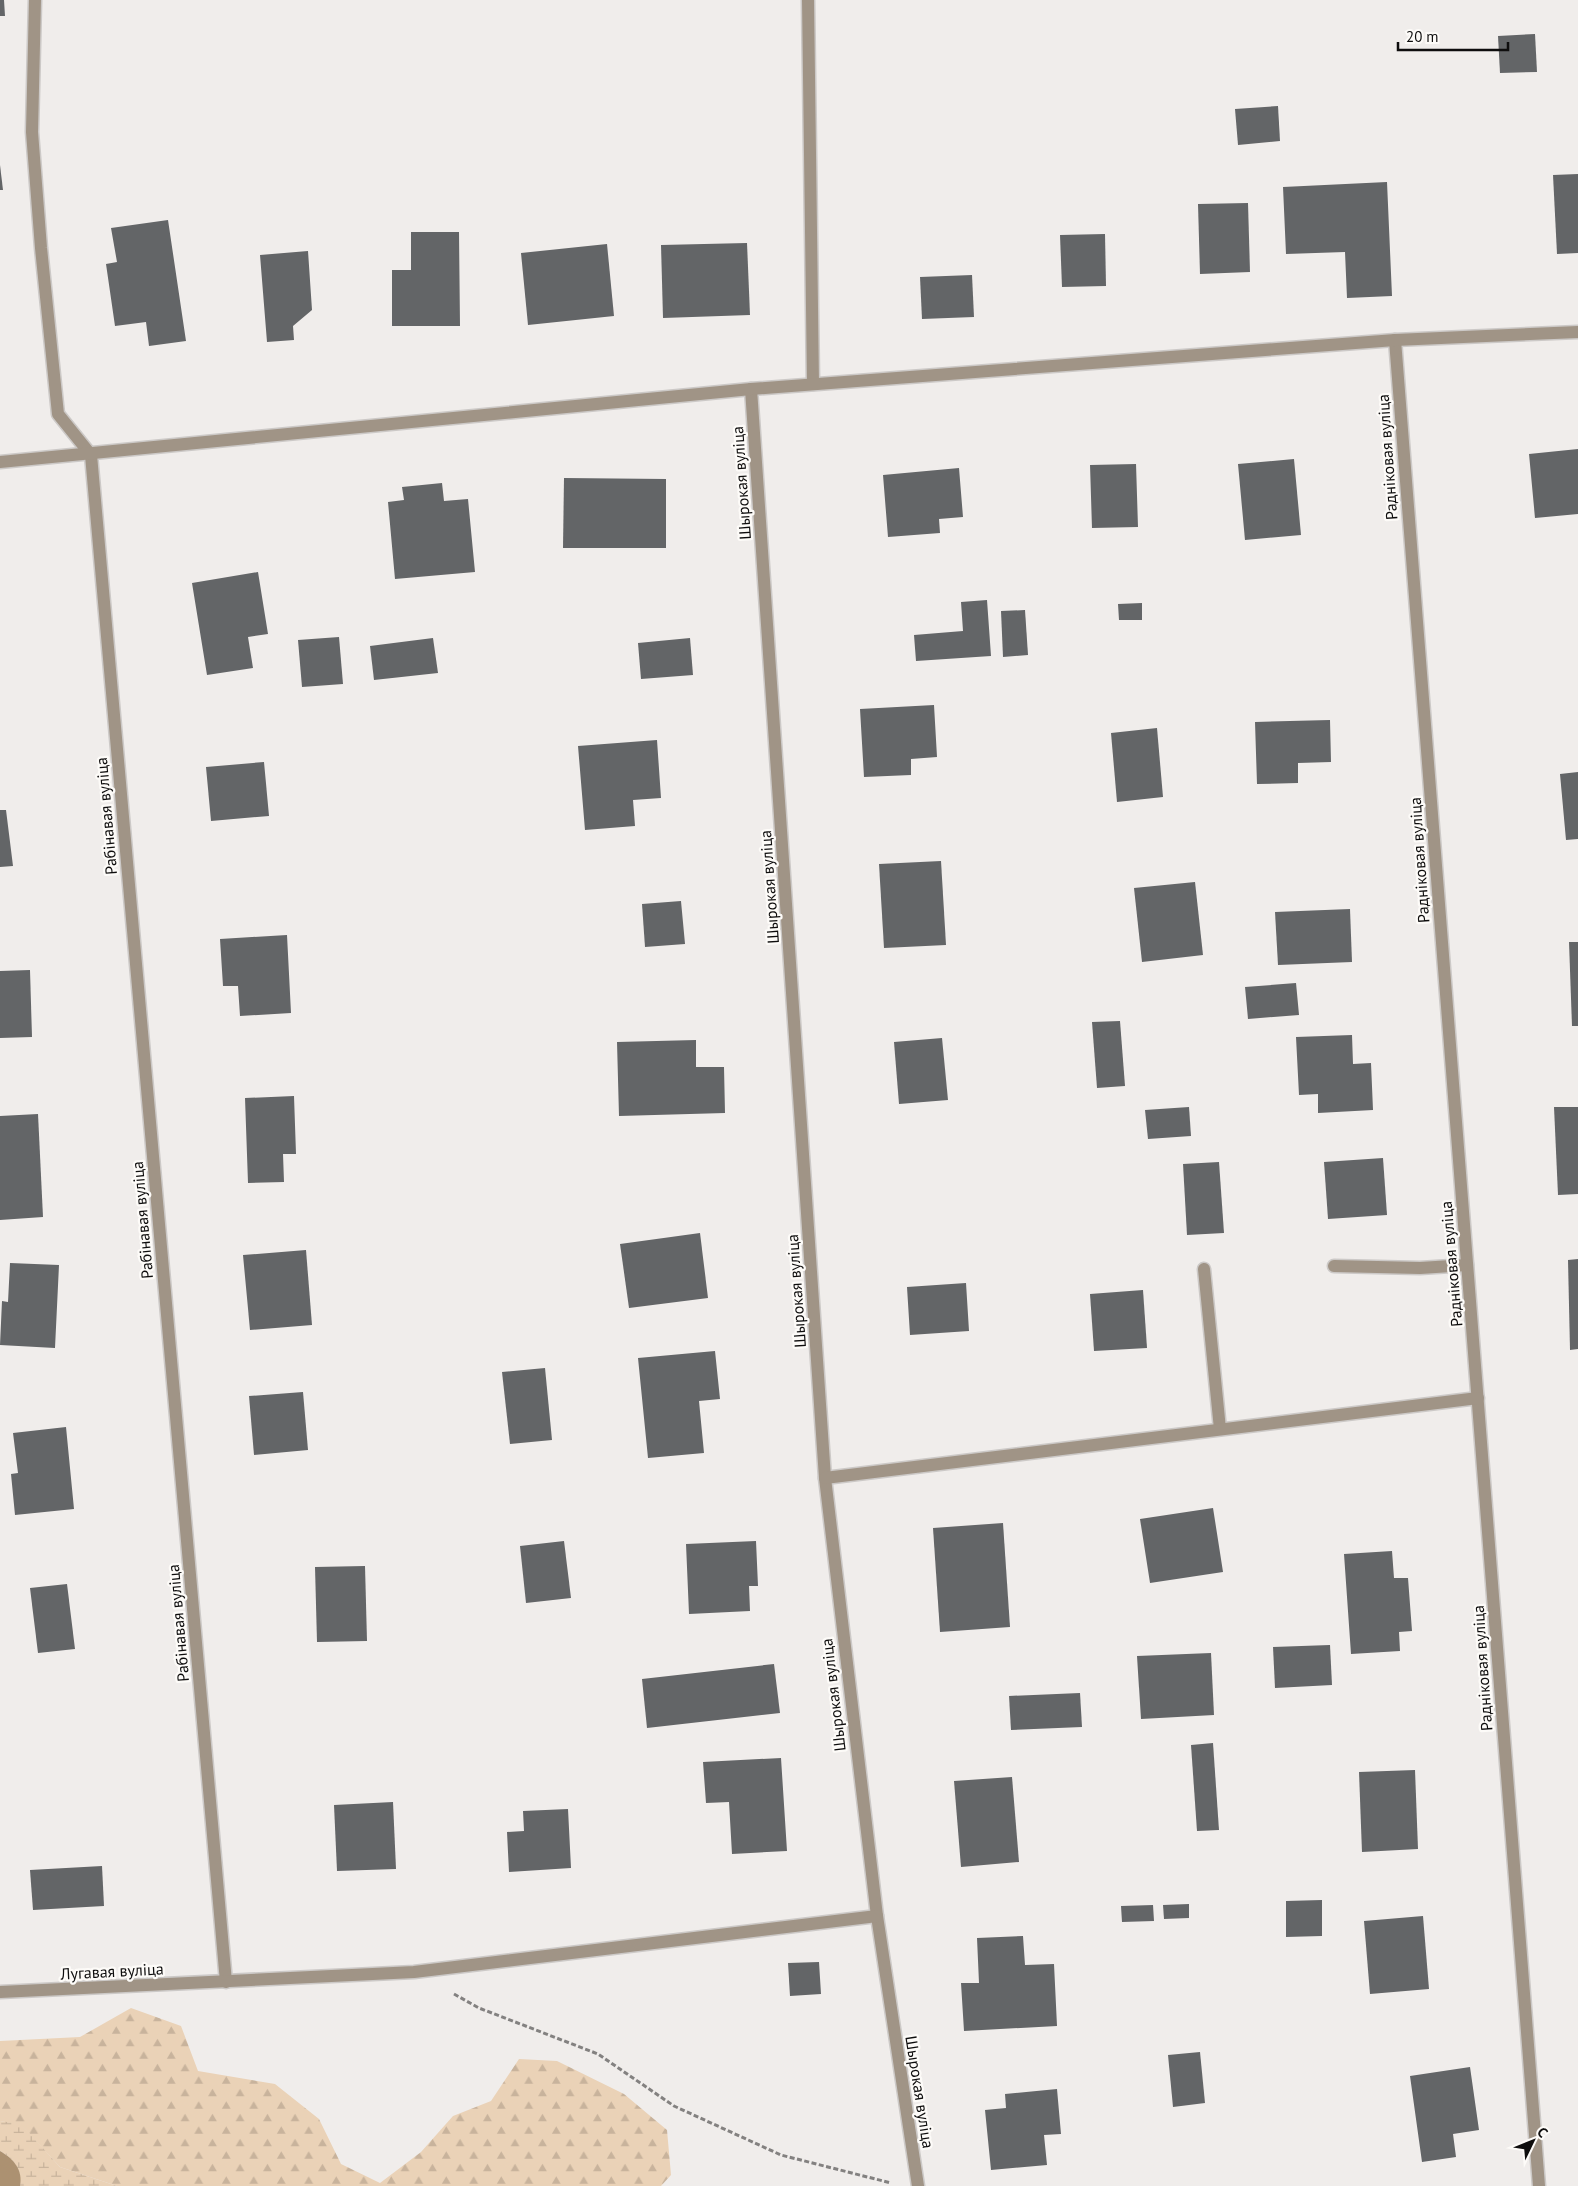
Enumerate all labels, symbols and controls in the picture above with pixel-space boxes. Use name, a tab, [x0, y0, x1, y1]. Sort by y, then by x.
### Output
scale bar	[1398, 20, 1508, 52]
text: 20 m	[1406, 27, 1439, 46]
street label: Радніковая вуліца	[1373, 393, 1401, 521]
street label: Шырокая вуліца	[727, 426, 755, 540]
street label: Рабінавая вуліца	[91, 756, 121, 876]
street label: Радніковая вуліца	[1405, 796, 1433, 924]
street label: Шырокая вуліца	[755, 830, 783, 944]
street label: Рабінавая вуліца	[127, 1160, 157, 1280]
street label: Радніковая вуліца	[1436, 1200, 1466, 1328]
street label: Шырокая вуліца	[782, 1234, 810, 1348]
street label: Рабінавая вуліца	[163, 1563, 193, 1683]
street label: Радніковая вуліца	[1468, 1604, 1496, 1732]
street label: Шырокая вуліца	[816, 1637, 850, 1753]
street label: Лугавая вуліца	[59, 1958, 164, 1984]
street label: Шырокая вуліца	[901, 2034, 939, 2150]
north arrow	[1508, 2116, 1558, 2166]
text: С	[1533, 2123, 1552, 2141]

